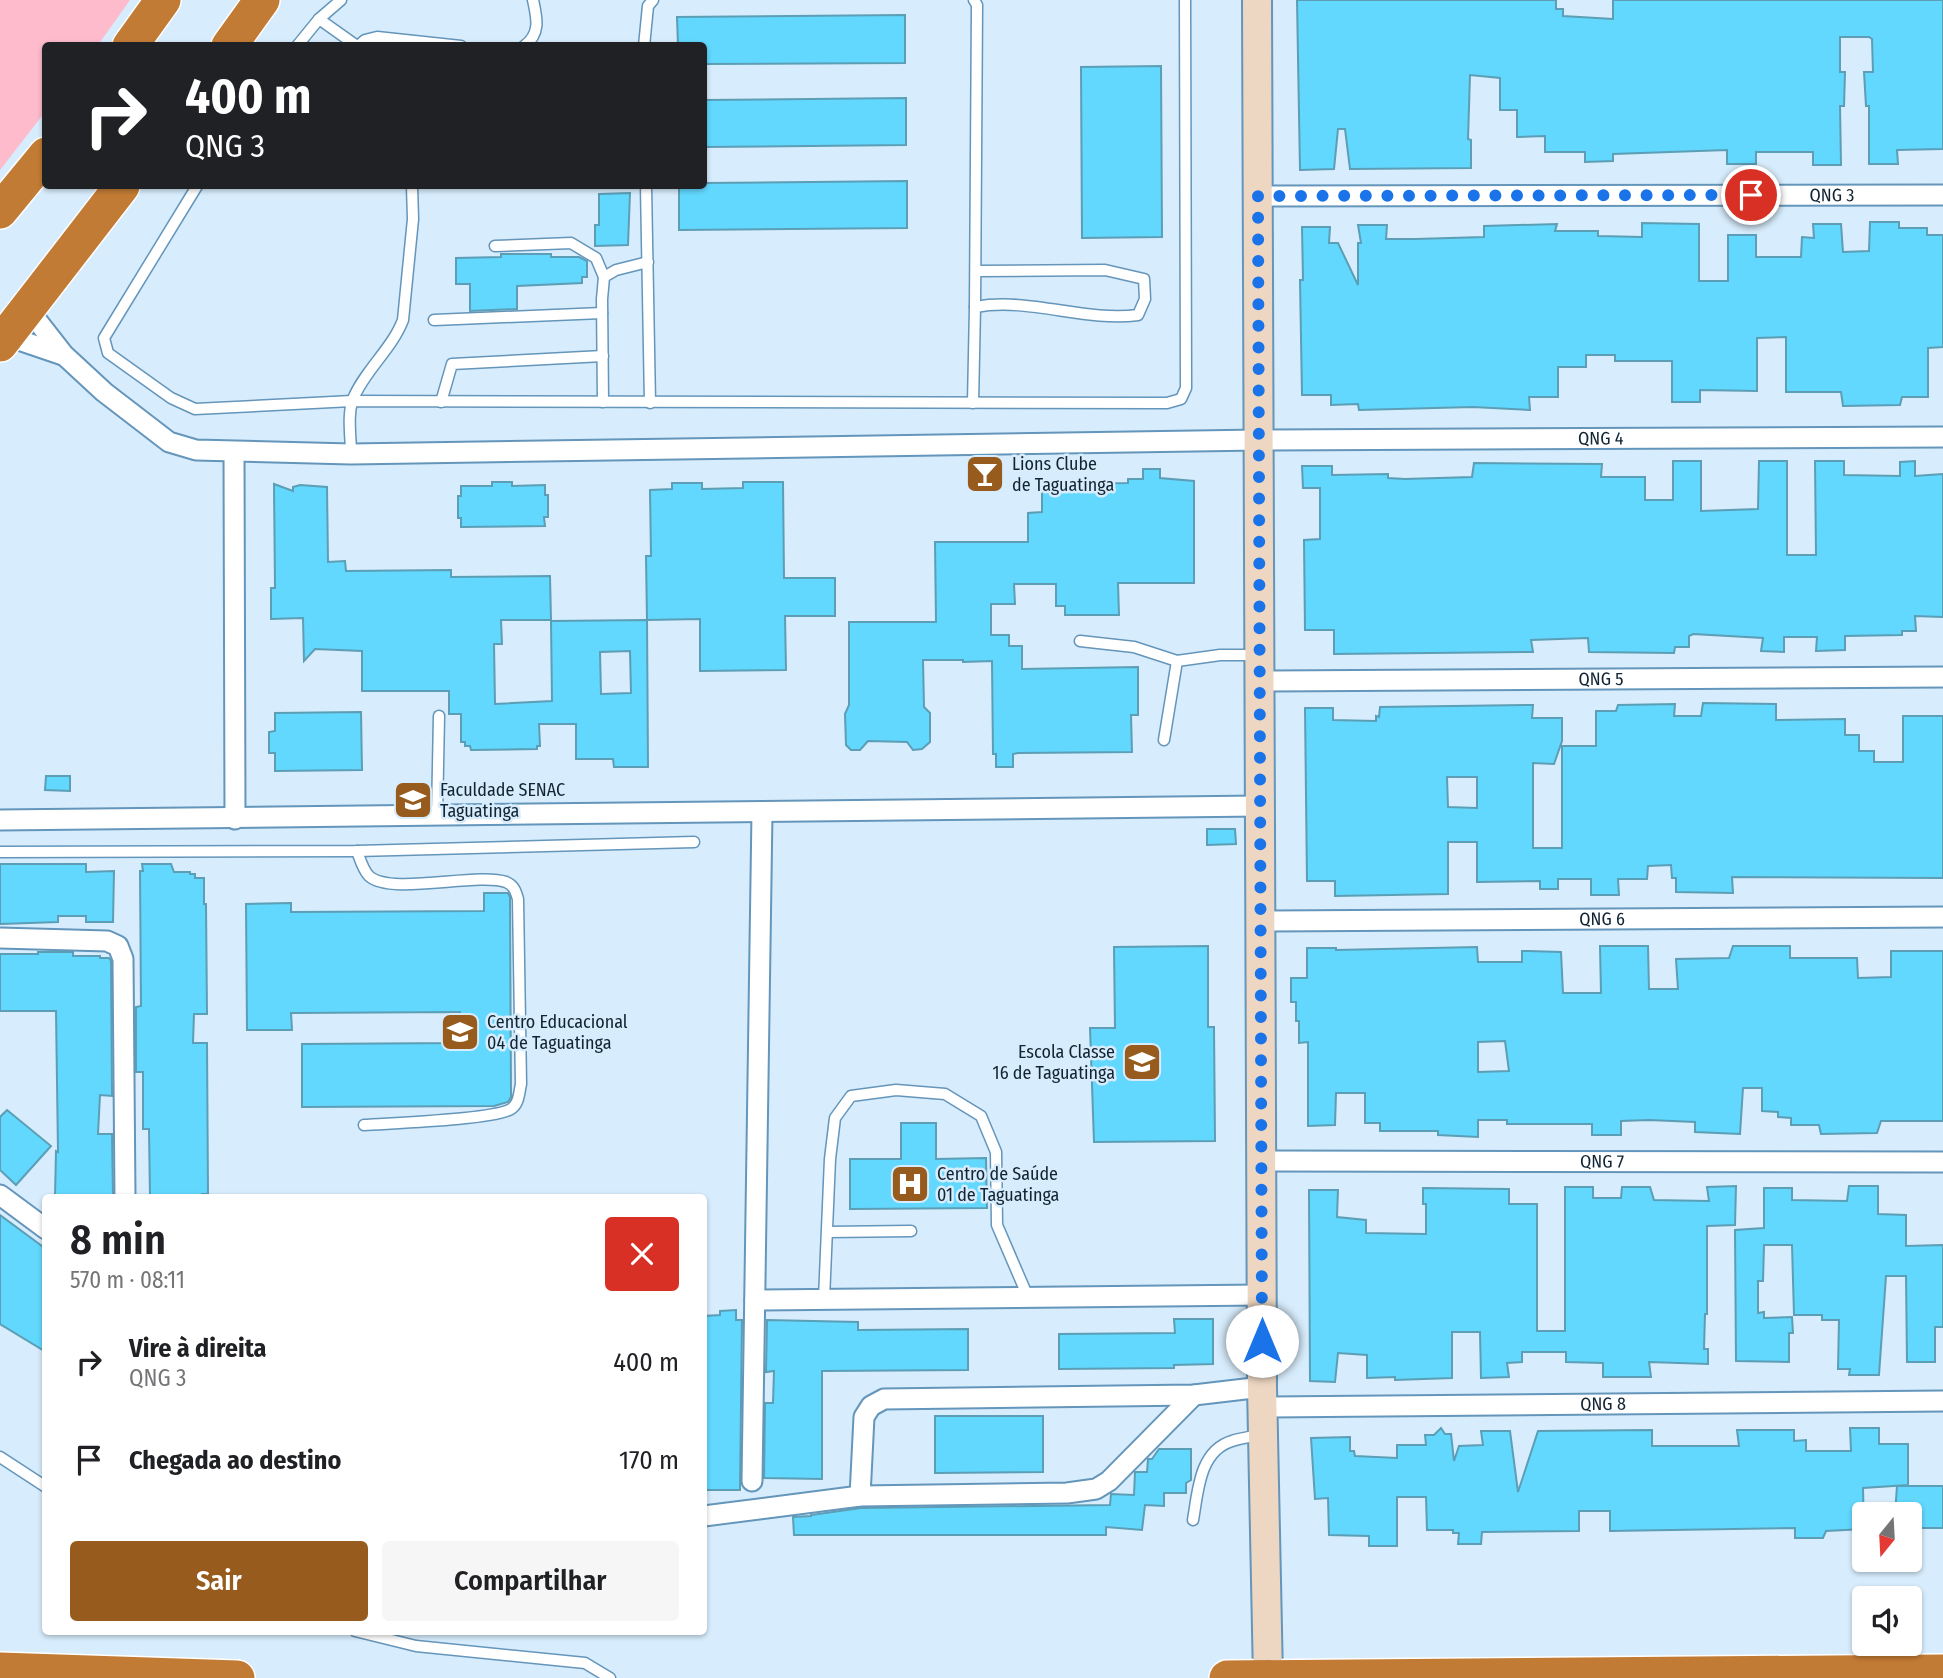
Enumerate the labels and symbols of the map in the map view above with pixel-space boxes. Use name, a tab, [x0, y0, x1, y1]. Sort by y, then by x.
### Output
pin	[1721, 165, 1781, 225]
street label: QNG 3	[1810, 184, 1854, 206]
street label: QNG 4	[1578, 427, 1624, 450]
bar icon: Lions Clube de Taguatinga	[964, 453, 1006, 495]
place label: Lions Clube de Taguatinga	[1012, 453, 1114, 496]
street label: QNG 5	[1578, 668, 1624, 690]
school or university icon: Faculdade SENAC Taguatinga	[392, 779, 434, 821]
place label: Faculdade SENAC Taguatinga	[440, 779, 565, 822]
street label: QNG 6	[1579, 908, 1625, 930]
school or university icon: Centro Educacional 04 de Taguatinga	[439, 1011, 481, 1053]
place label: Centro Educacional 04 de Taguatinga	[487, 1011, 628, 1054]
place label: Escola Classe 16 de Taguatinga	[993, 1041, 1115, 1084]
school or university icon: Escola Classe 16 de Taguatinga	[1121, 1041, 1163, 1083]
street label: QNG 7	[1580, 1150, 1624, 1173]
hospital icon: Centro de Saúde 01 de Taguatinga	[889, 1163, 931, 1205]
place label: Centro de Saúde 01 de Taguatinga	[937, 1163, 1060, 1206]
position arrow	[1225, 1304, 1299, 1378]
street label: QNG 8	[1580, 1393, 1626, 1415]
north arrow	[1852, 1502, 1922, 1572]

